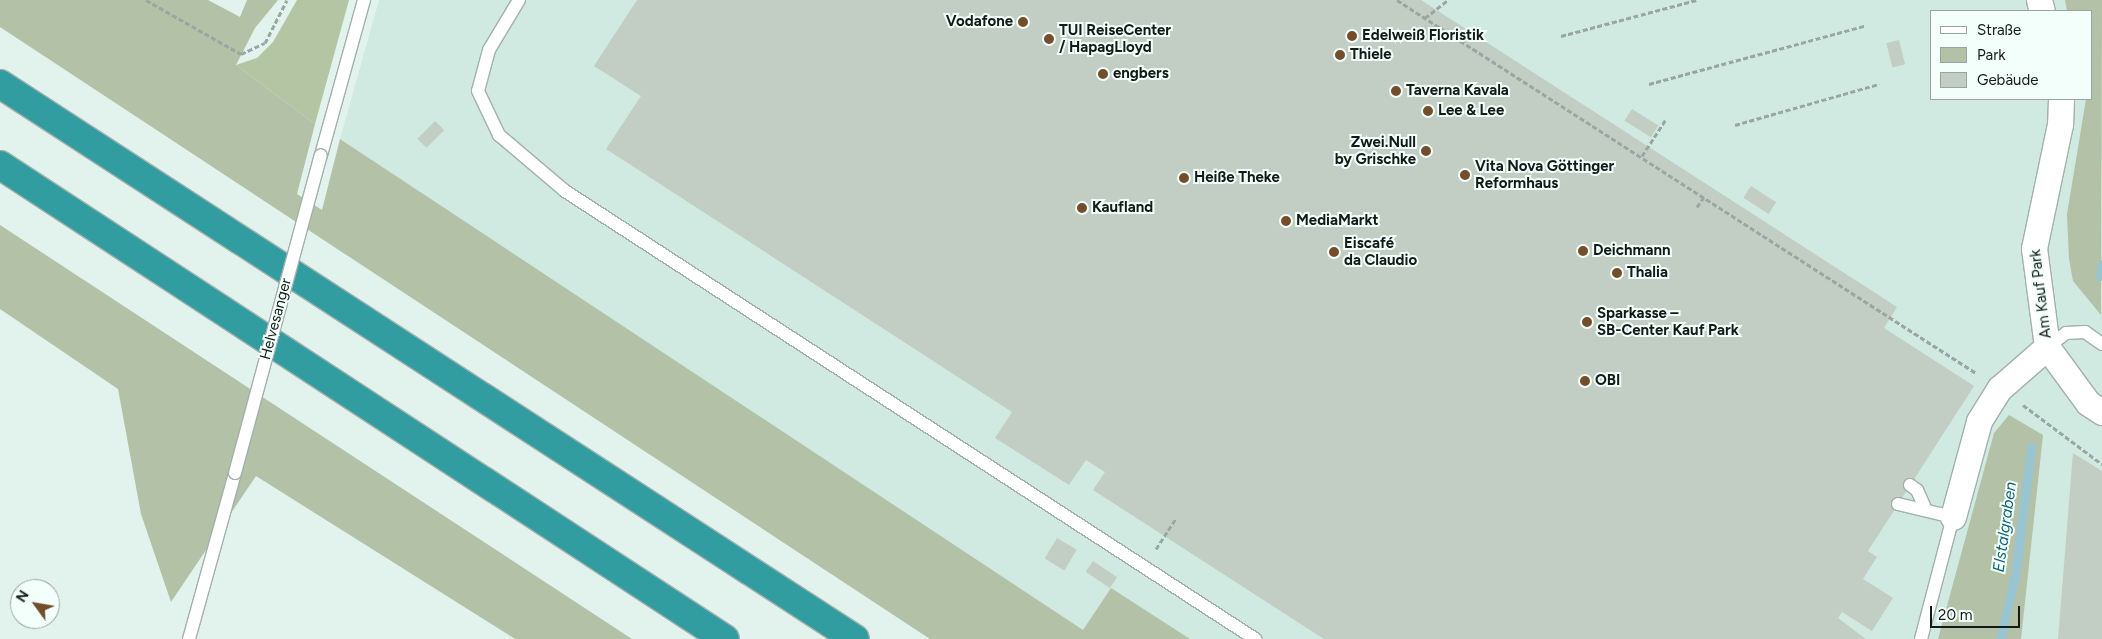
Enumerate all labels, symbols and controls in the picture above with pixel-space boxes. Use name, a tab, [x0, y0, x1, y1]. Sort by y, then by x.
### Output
legend	[1930, 10, 2092, 100]
place label: Vodafone	[946, 13, 1013, 31]
marker: Vodafone	[1017, 16, 1029, 28]
place label: TUI ReiseCenter / HapagLloyd	[1059, 21, 1171, 56]
text: Straße	[1977, 21, 2021, 39]
place label: Edelweiß Floristik	[1362, 27, 1484, 45]
marker: Edelweiß Floristik	[1346, 30, 1358, 42]
marker: TUI ReiseCenter / HapagLloyd	[1043, 33, 1055, 45]
place label: Thiele	[1350, 46, 1392, 64]
text: Park	[1977, 46, 2006, 64]
marker: Thiele	[1334, 49, 1346, 61]
place label: engbers	[1113, 65, 1169, 83]
marker: engbers	[1097, 68, 1109, 80]
text: Gebäude	[1977, 71, 2038, 89]
place label: Taverna Kavala	[1406, 82, 1509, 100]
marker: Taverna Kavala	[1390, 85, 1402, 97]
place label: Lee & Lee	[1438, 102, 1504, 120]
marker: Lee & Lee	[1422, 105, 1434, 117]
place label: Zwei.Null by Grischke	[1335, 133, 1416, 168]
marker: Zwei.Null by Grischke	[1420, 145, 1432, 157]
place label: Vita Nova Göttinger Reformhaus	[1475, 157, 1614, 192]
place label: Heiße Theke	[1194, 169, 1280, 187]
marker: Vita Nova Göttinger Reformhaus	[1459, 169, 1471, 181]
marker: Heiße Theke	[1178, 172, 1190, 184]
place label: Kaufland	[1092, 199, 1153, 217]
marker: Kaufland	[1076, 202, 1088, 214]
place label: MediaMarkt	[1296, 212, 1379, 230]
marker: MediaMarkt	[1280, 215, 1292, 227]
place label: Eiscafé da Claudio	[1344, 234, 1417, 269]
place label: Deichmann	[1593, 242, 1671, 260]
marker: Deichmann	[1577, 245, 1589, 257]
marker: Eiscafé da Claudio	[1328, 246, 1340, 258]
street label: Am Kauf Park	[2027, 249, 2055, 339]
place label: Thalia	[1627, 264, 1668, 282]
marker: Thalia	[1611, 267, 1623, 279]
street label: Helvesanger	[256, 276, 296, 362]
place label: Sparkasse – SB-Center Kauf Park	[1597, 304, 1739, 339]
marker: Sparkasse – SB-Center Kauf Park	[1581, 316, 1593, 328]
place label: OBI	[1595, 372, 1620, 390]
marker: OBI	[1579, 375, 1591, 387]
water label: Elstalgraben	[1989, 481, 2021, 573]
north arrow	[10, 579, 60, 629]
text: N	[13, 587, 33, 605]
scale bar	[1932, 596, 2022, 628]
text: 20 m	[1938, 606, 1972, 624]

